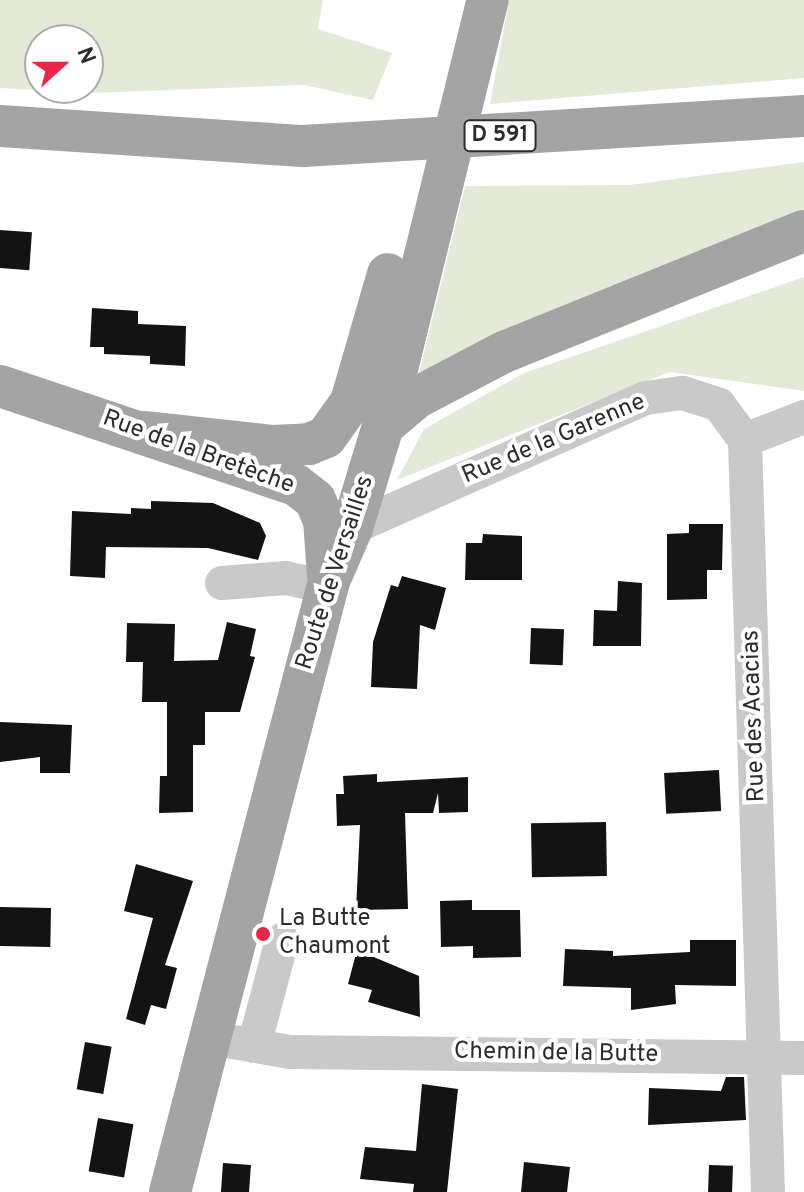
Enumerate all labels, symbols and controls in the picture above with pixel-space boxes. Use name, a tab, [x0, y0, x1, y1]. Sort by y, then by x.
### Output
north arrow	[24, 24, 104, 104]
text: N	[70, 44, 100, 68]
road number: D 591	[462, 118, 538, 154]
street label: Rue de la Garenne	[458, 388, 650, 492]
street label: Rue de la Bretèche	[98, 405, 298, 501]
street label: Route de Versailles	[291, 472, 381, 674]
street label: Rue des Acacias	[738, 629, 772, 803]
place label: La Butte Chaumont	[279, 906, 391, 962]
marker: La Butte Chaumont	[254, 925, 272, 943]
street label: Chemin de la Butte	[454, 1038, 658, 1070]

